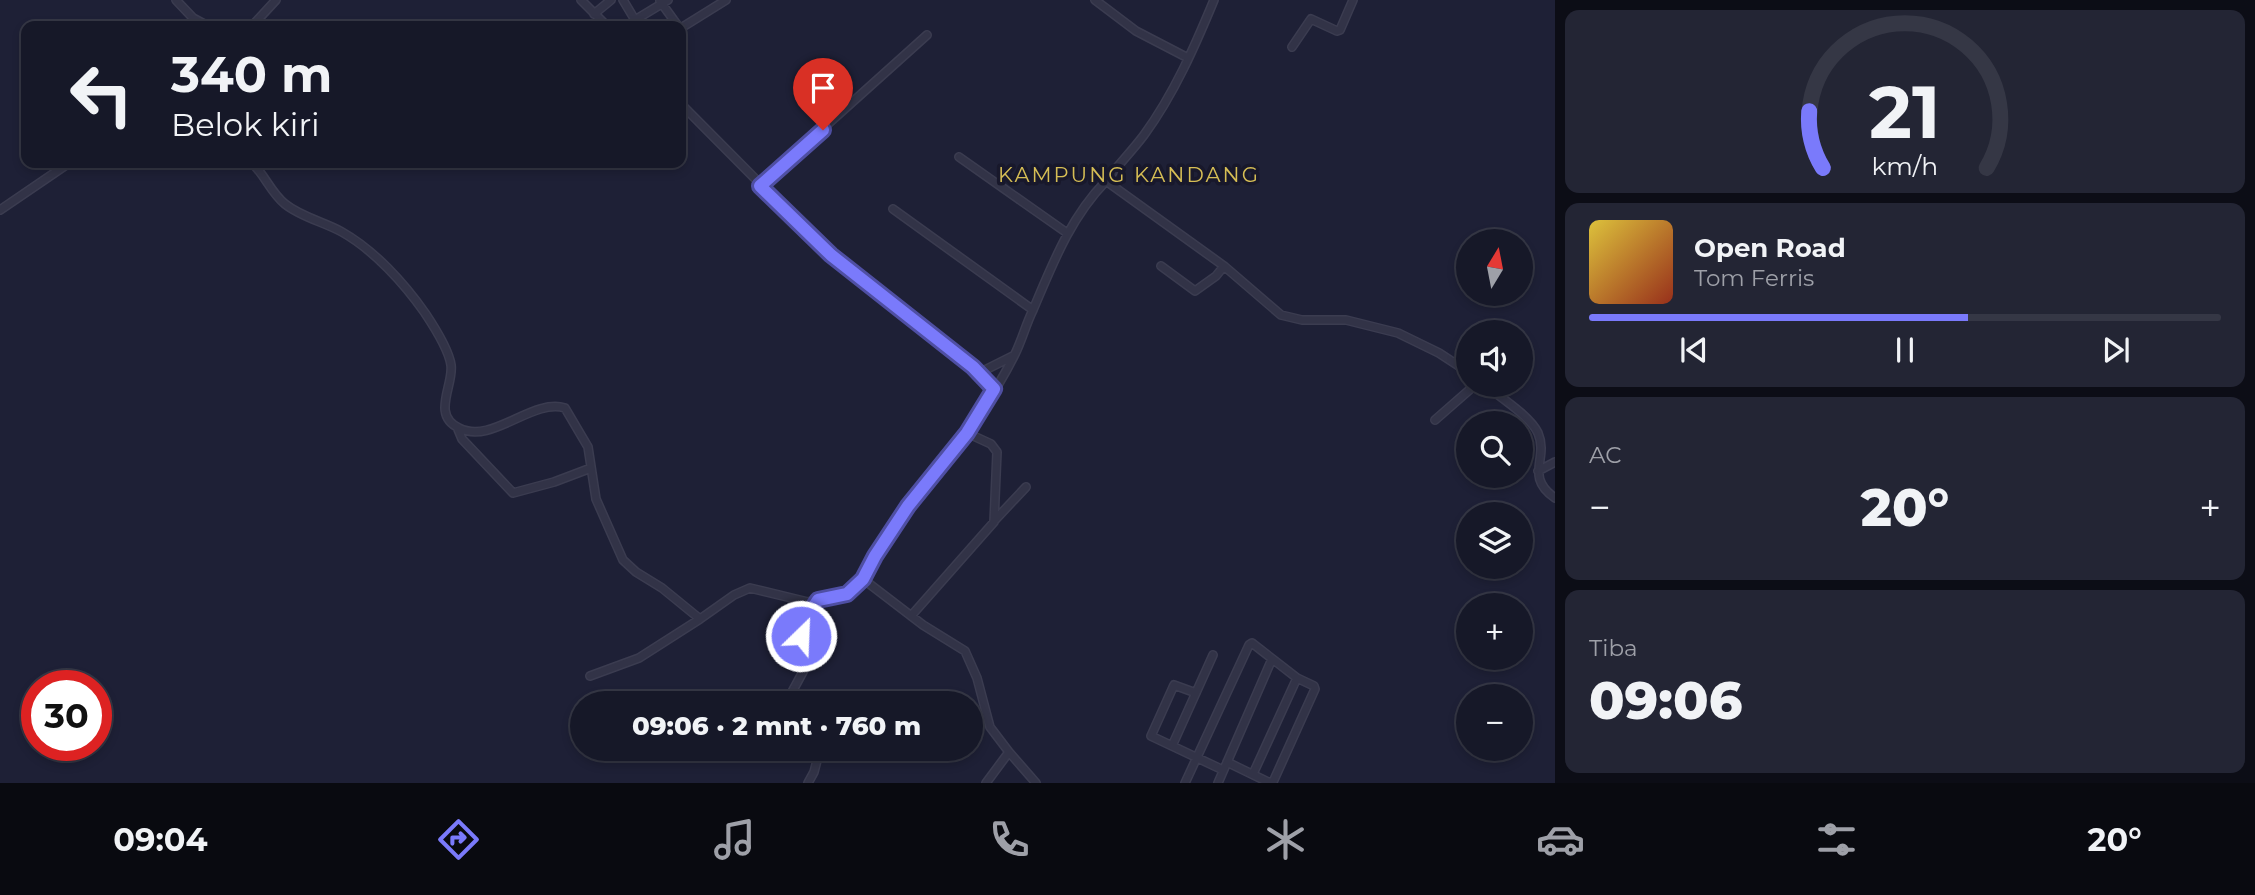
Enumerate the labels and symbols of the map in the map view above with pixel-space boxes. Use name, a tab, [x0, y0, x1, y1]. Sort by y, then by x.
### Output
pin	[793, 58, 853, 130]
district label: KAMPUNG KANDANG	[998, 162, 1260, 187]
north arrow	[1456, 229, 1533, 306]
position arrow	[764, 599, 838, 673]
speed limit sign: 30	[21, 670, 112, 761]

